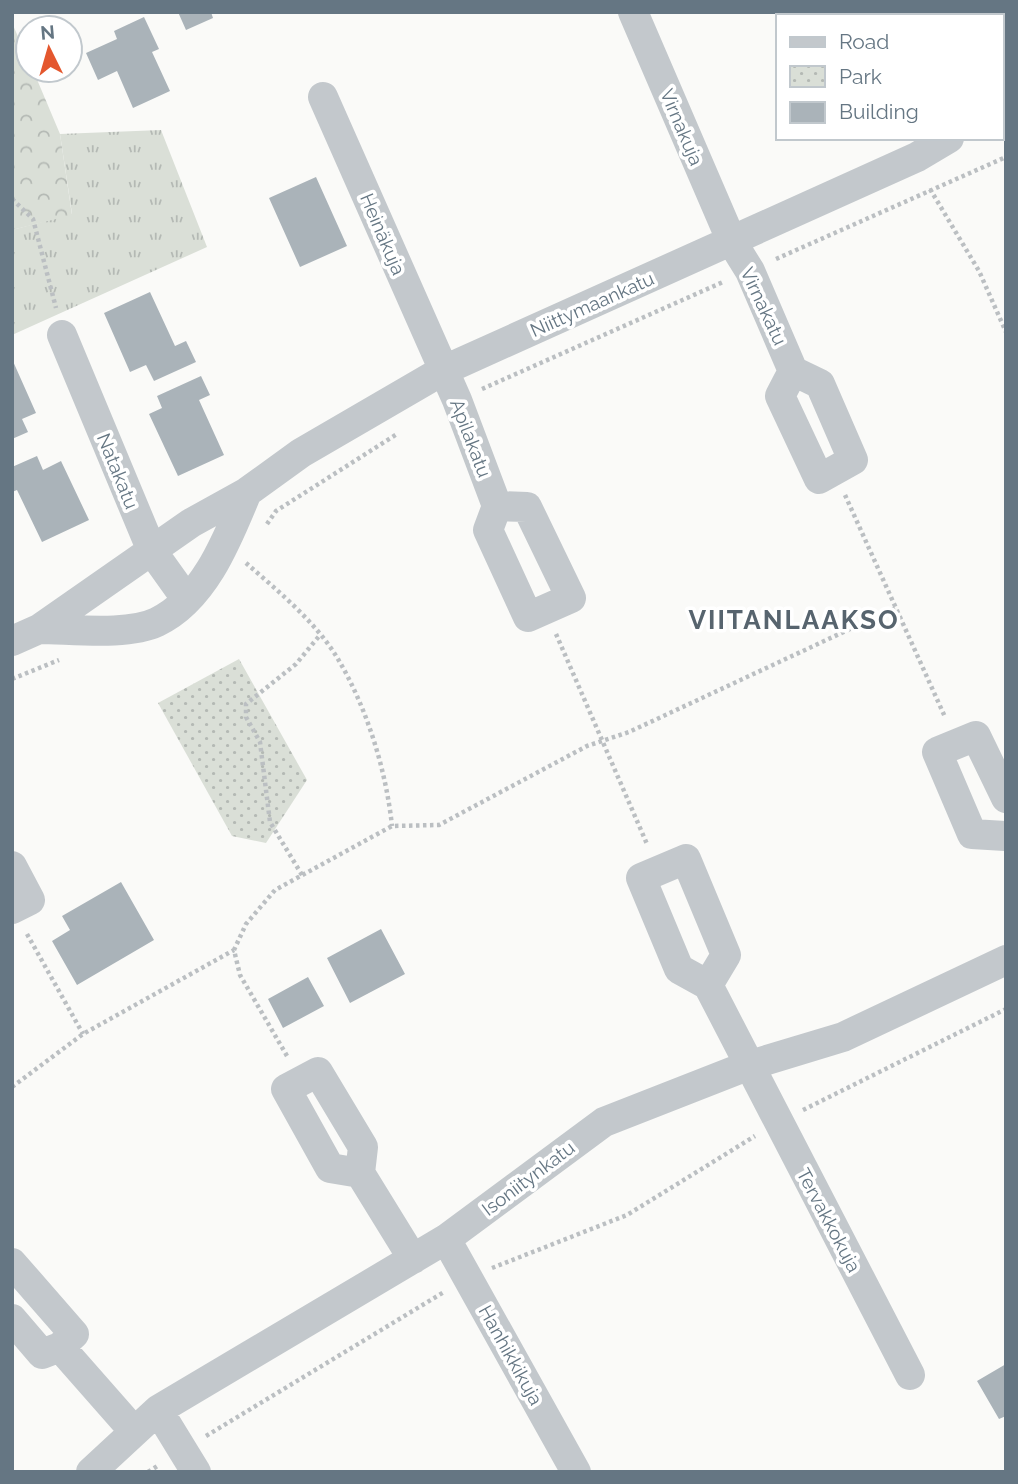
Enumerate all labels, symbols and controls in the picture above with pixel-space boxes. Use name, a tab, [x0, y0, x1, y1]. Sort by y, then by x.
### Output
north arrow	[14, 14, 84, 84]
legend	[776, 14, 1004, 140]
text: N	[39, 20, 56, 44]
text: Road	[839, 29, 889, 54]
text: Park	[839, 64, 882, 89]
street label: Virnakuja	[656, 85, 708, 169]
text: Building	[839, 99, 919, 124]
street label: Heinäkuja	[356, 190, 410, 278]
street label: Virnakatu	[736, 264, 792, 348]
street label: Niittymaankatu	[527, 267, 657, 341]
street label: Apilakatu	[446, 396, 496, 480]
street label: Natakatu	[93, 430, 143, 512]
district label: VIITANLAAKSO	[688, 605, 900, 635]
street label: Isoniitynkatu	[477, 1136, 579, 1220]
street label: Tervakkokuja	[792, 1164, 866, 1276]
street label: Hanhikkikuja	[475, 1301, 547, 1409]

